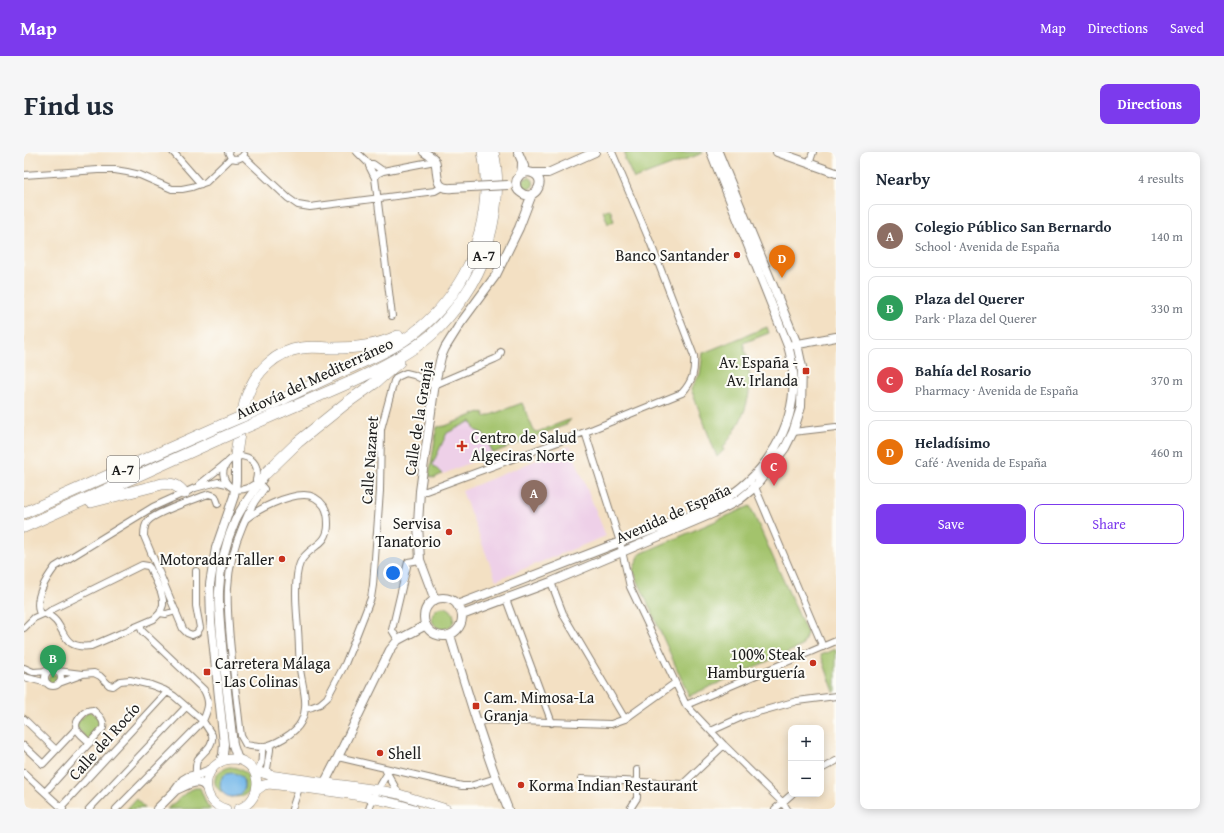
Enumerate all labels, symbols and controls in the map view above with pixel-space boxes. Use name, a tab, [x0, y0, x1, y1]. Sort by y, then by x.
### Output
text: Map	[20, 14, 57, 42]
text: Map	[1040, 18, 1066, 38]
text: Directions	[1088, 18, 1148, 38]
text: Saved	[1170, 18, 1204, 38]
text: Find us	[24, 84, 114, 125]
button: Directions	[1100, 84, 1200, 124]
text: Nearby	[876, 166, 930, 191]
text: 4 results	[1138, 169, 1184, 188]
text: Colegio Público San Bernardo	[915, 216, 1112, 237]
text: A	[886, 227, 894, 246]
text: 140 m	[1151, 227, 1183, 246]
text: School · Avenida de España	[915, 237, 1060, 256]
road number: A-7	[468, 242, 500, 268]
place label: Banco Santander	[615, 243, 729, 267]
pin: D	[769, 245, 795, 278]
marker: Banco Santander	[732, 250, 742, 260]
text: Plaza del Querer	[915, 288, 1024, 309]
text: B	[886, 299, 894, 318]
text: 330 m	[1151, 299, 1183, 318]
text: Park · Plaza del Querer	[915, 309, 1037, 328]
street label: Autovía del Mediterráneo	[231, 331, 397, 425]
place label: Av. España - Av. Irlanda	[719, 350, 799, 392]
street label: Calle de la Granja	[397, 359, 439, 477]
text: Bahía del Rosario	[915, 360, 1031, 381]
marker: Av. España - Av. Irlanda	[801, 366, 811, 376]
text: C	[886, 371, 894, 390]
text: 370 m	[1151, 371, 1183, 390]
text: Pharmacy · Avenida de España	[915, 381, 1078, 400]
street label: Calle Nazaret	[354, 415, 384, 505]
place label: Centro de Salud Algeciras Norte	[471, 425, 577, 467]
text: Heladísimo	[915, 432, 990, 453]
marker: Centro de Salud Algeciras Norte	[456, 440, 468, 452]
text: D	[886, 443, 894, 462]
text: 460 m	[1151, 443, 1183, 462]
pin: C	[761, 453, 787, 486]
text: Café · Avenida de España	[915, 453, 1047, 472]
road number: A-7	[107, 456, 139, 482]
street label: Avenida de España	[612, 477, 735, 549]
pin: A	[521, 480, 547, 513]
button: Save	[876, 504, 1026, 544]
button: Share	[1034, 504, 1184, 544]
place label: Servisa Tanatorio	[375, 511, 441, 553]
marker: Servisa Tanatorio	[444, 527, 454, 537]
place label: Motoradar Taller	[160, 547, 274, 571]
marker: Motoradar Taller	[277, 554, 287, 564]
your location	[383, 563, 403, 583]
place label: 100% Steak Hamburguería	[707, 642, 806, 684]
pin: B	[40, 645, 66, 678]
place label: Carretera Málaga - Las Colinas	[215, 651, 331, 693]
marker: 100% Steak Hamburguería	[808, 658, 818, 668]
marker: Carretera Málaga - Las Colinas	[202, 667, 212, 677]
place label: Cam. Mimosa-La Granja	[484, 685, 595, 727]
street label: Calle del Rocío	[62, 697, 146, 785]
marker: Cam. Mimosa-La Granja	[471, 701, 481, 711]
map controls	[788, 725, 824, 797]
button: +	[788, 725, 824, 761]
place label: Shell	[388, 741, 422, 765]
marker: Shell	[375, 748, 385, 758]
button: −	[788, 761, 824, 797]
place label: Korma Indian Restaurant	[529, 773, 698, 797]
marker: Korma Indian Restaurant	[516, 780, 526, 790]

